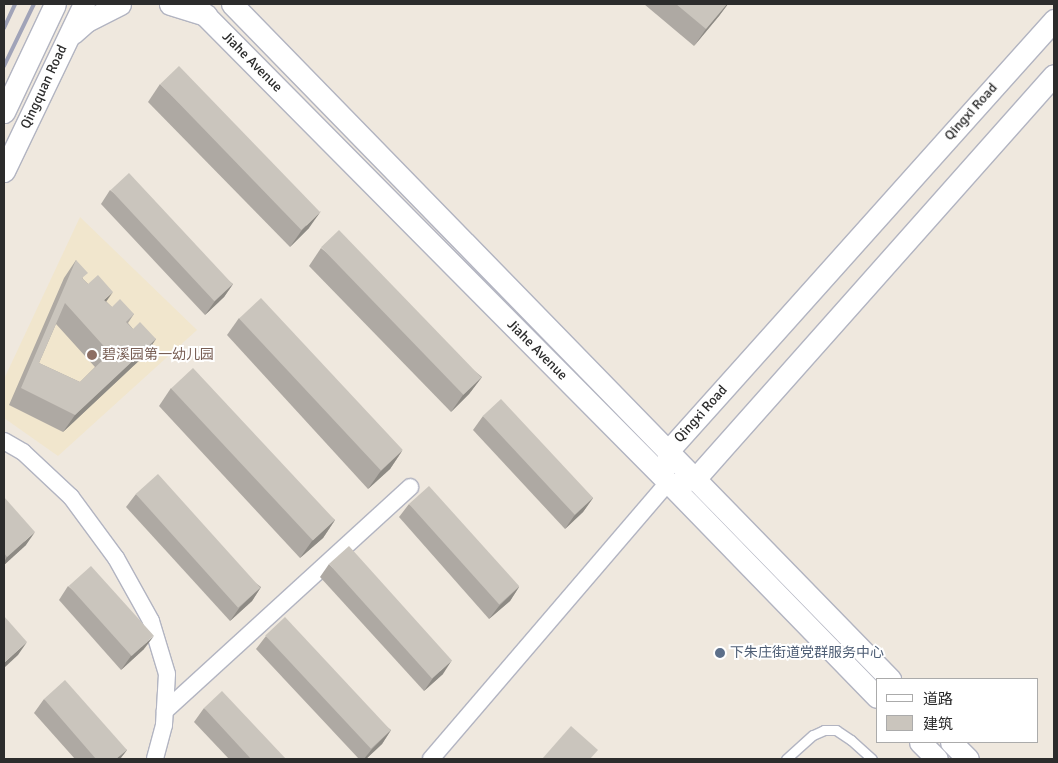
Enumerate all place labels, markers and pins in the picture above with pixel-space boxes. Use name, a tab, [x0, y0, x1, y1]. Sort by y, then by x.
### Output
place label: 碧溪园第一幼儿园	[102, 347, 214, 363]
marker: 碧溪园第一幼儿园	[86, 349, 98, 361]
place label: 下朱庄街道党群服务中心	[730, 645, 884, 661]
marker: 下朱庄街道党群服务中心	[714, 647, 726, 659]

